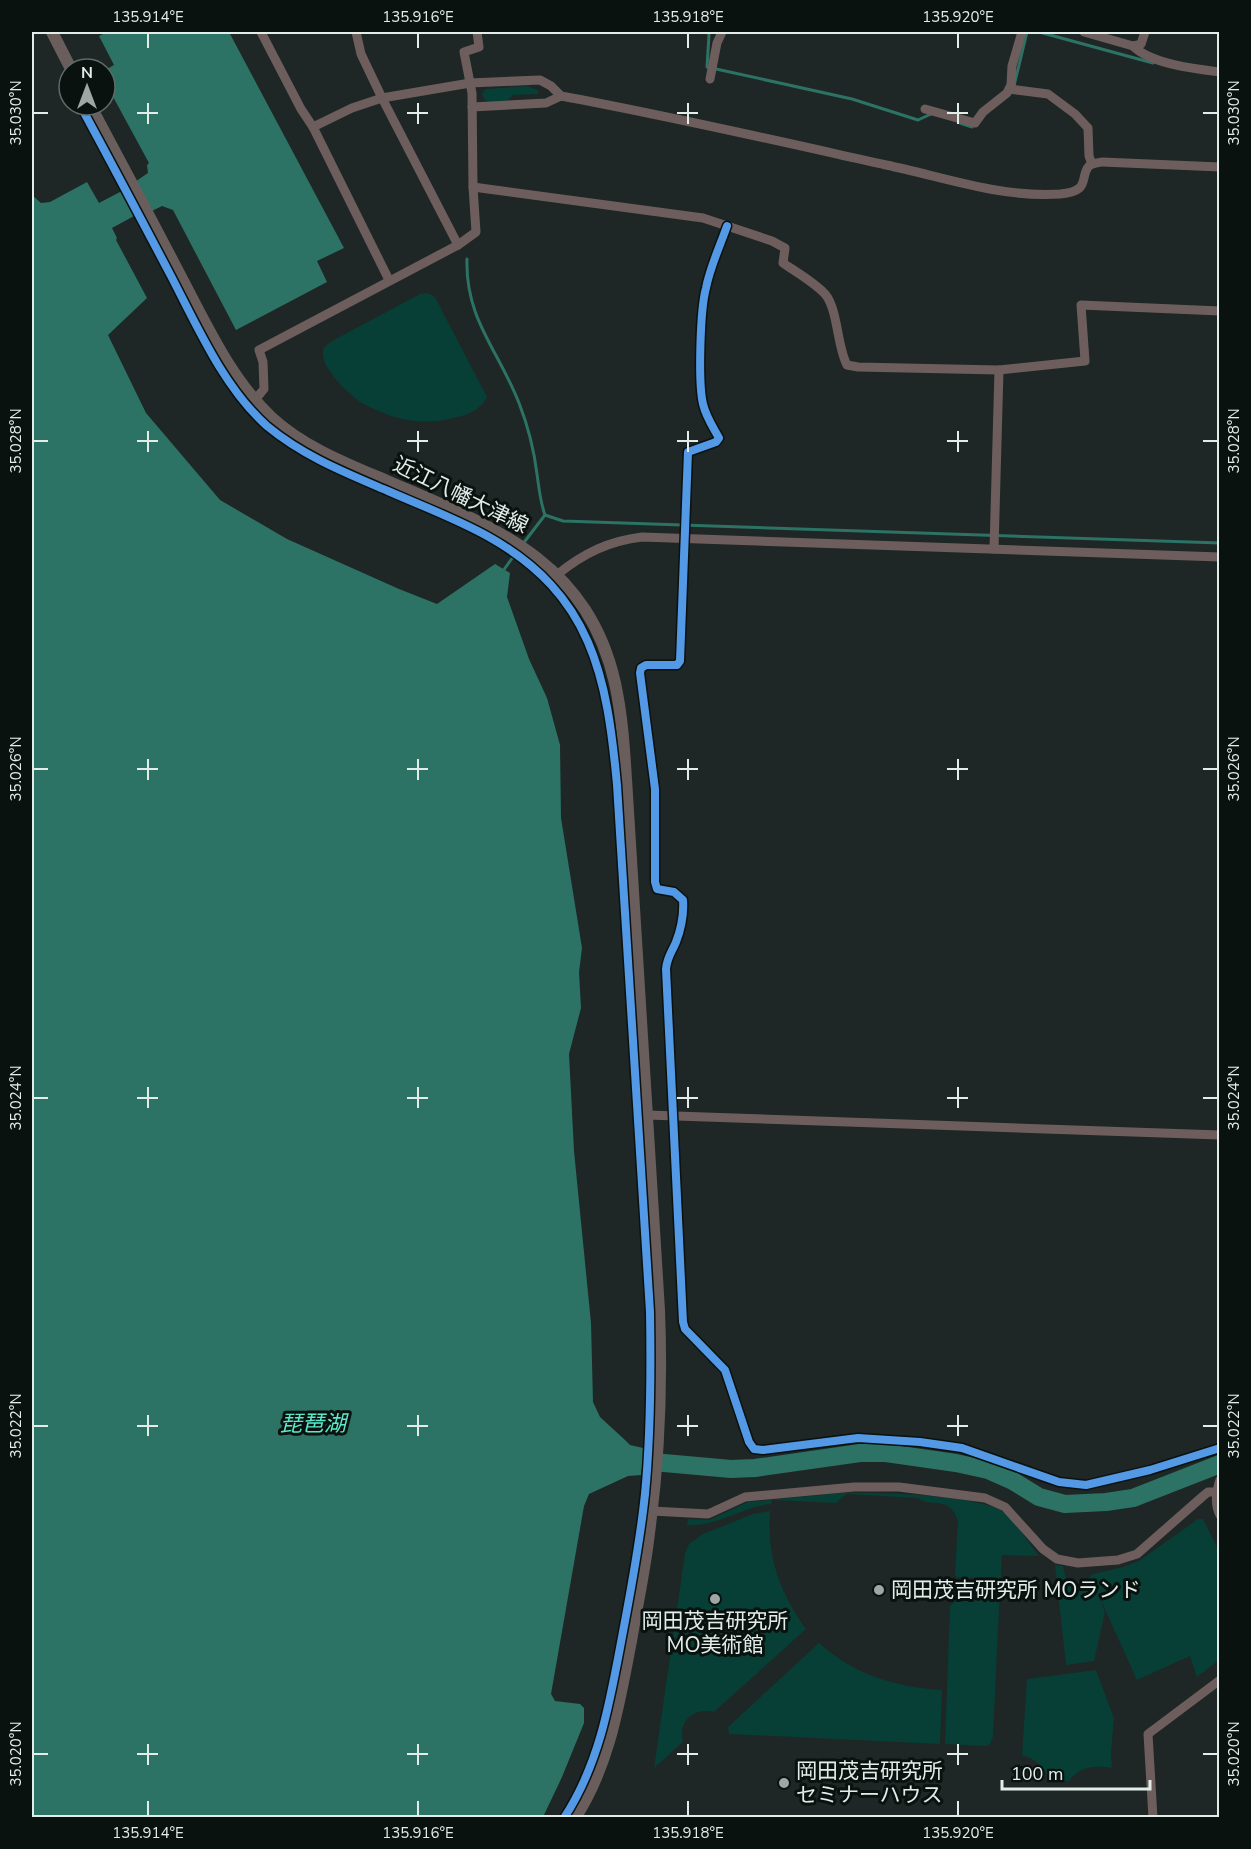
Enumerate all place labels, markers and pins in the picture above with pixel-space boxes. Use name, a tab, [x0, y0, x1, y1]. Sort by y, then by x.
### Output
place label: 岡田茂吉研究所 MOランド	[891, 1576, 1140, 1604]
marker: 岡田茂吉研究所 MOランド	[872, 1583, 886, 1597]
marker: 岡田茂吉研究所 MO美術館	[708, 1592, 722, 1606]
place label: 岡田茂吉研究所 MO美術館	[642, 1607, 789, 1659]
place label: 岡田茂吉研究所 セミナーハウス	[796, 1757, 943, 1809]
marker: 岡田茂吉研究所 セミナーハウス	[777, 1776, 791, 1790]

